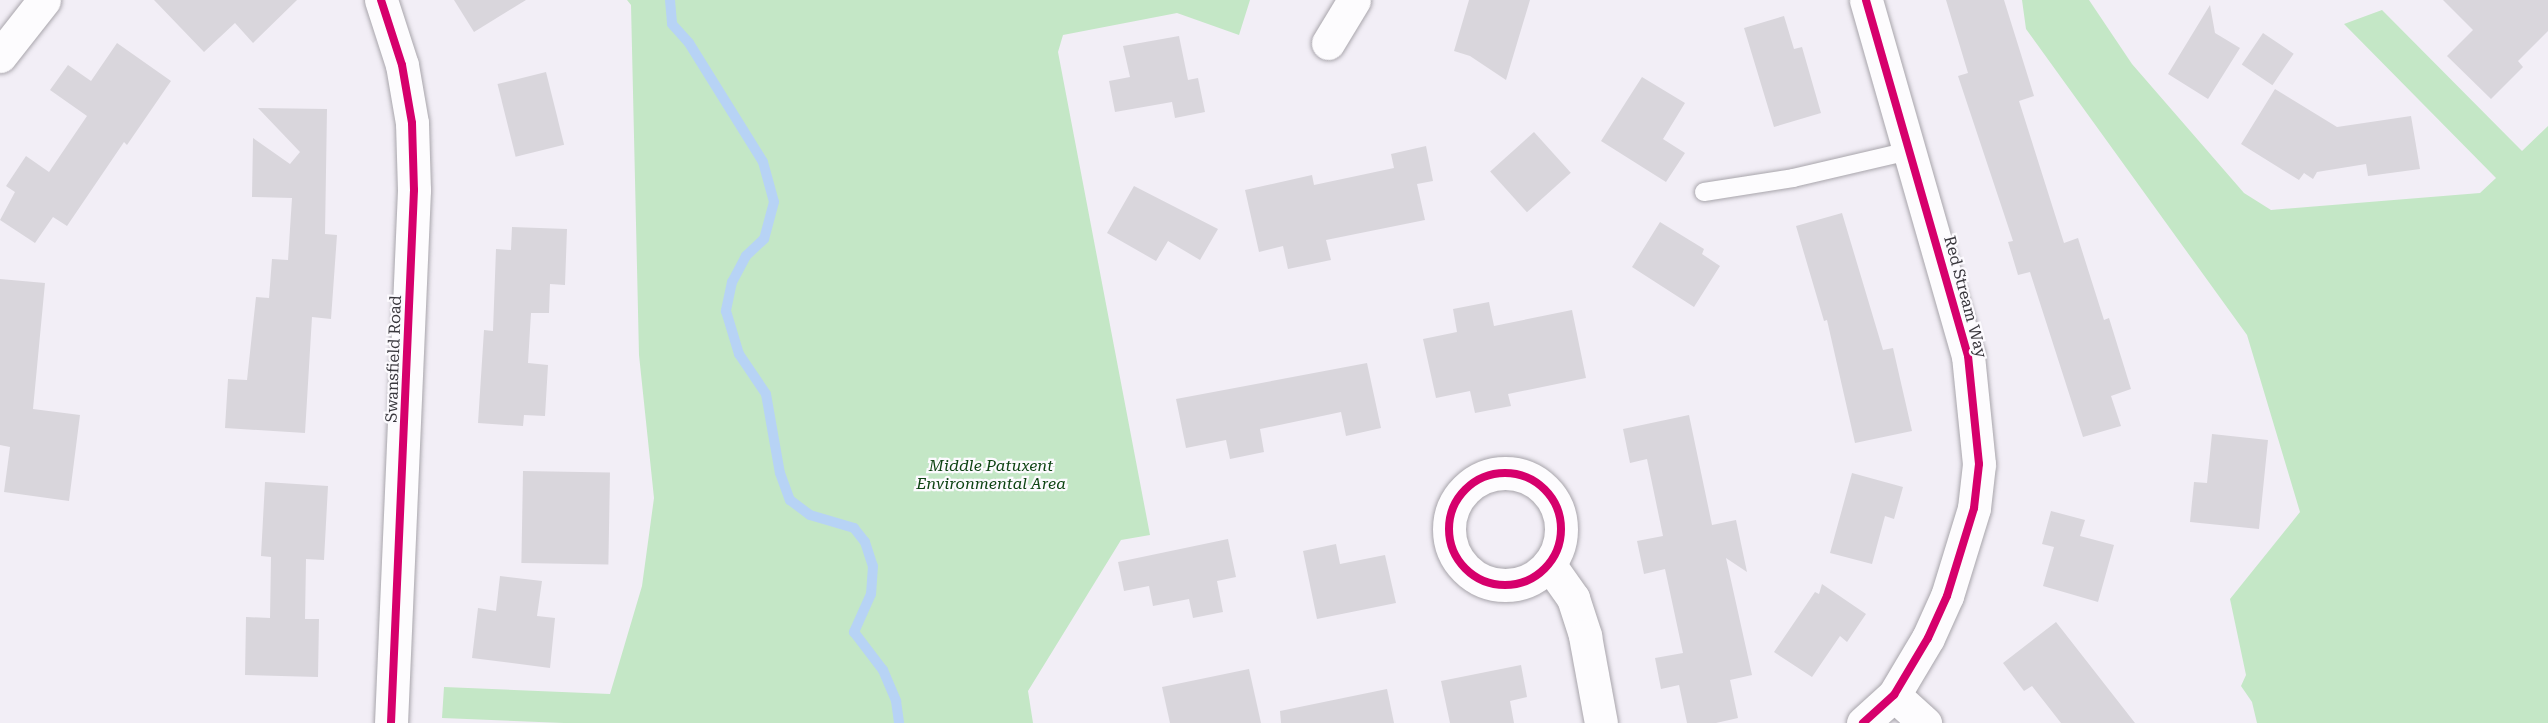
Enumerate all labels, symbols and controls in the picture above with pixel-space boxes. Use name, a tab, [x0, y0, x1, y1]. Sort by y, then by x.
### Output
street label: Red Stream Way	[1939, 234, 1991, 360]
street label: Swansfield Road	[382, 295, 406, 423]
park label: Middle Patuxent Environmental Area	[916, 456, 1066, 494]

